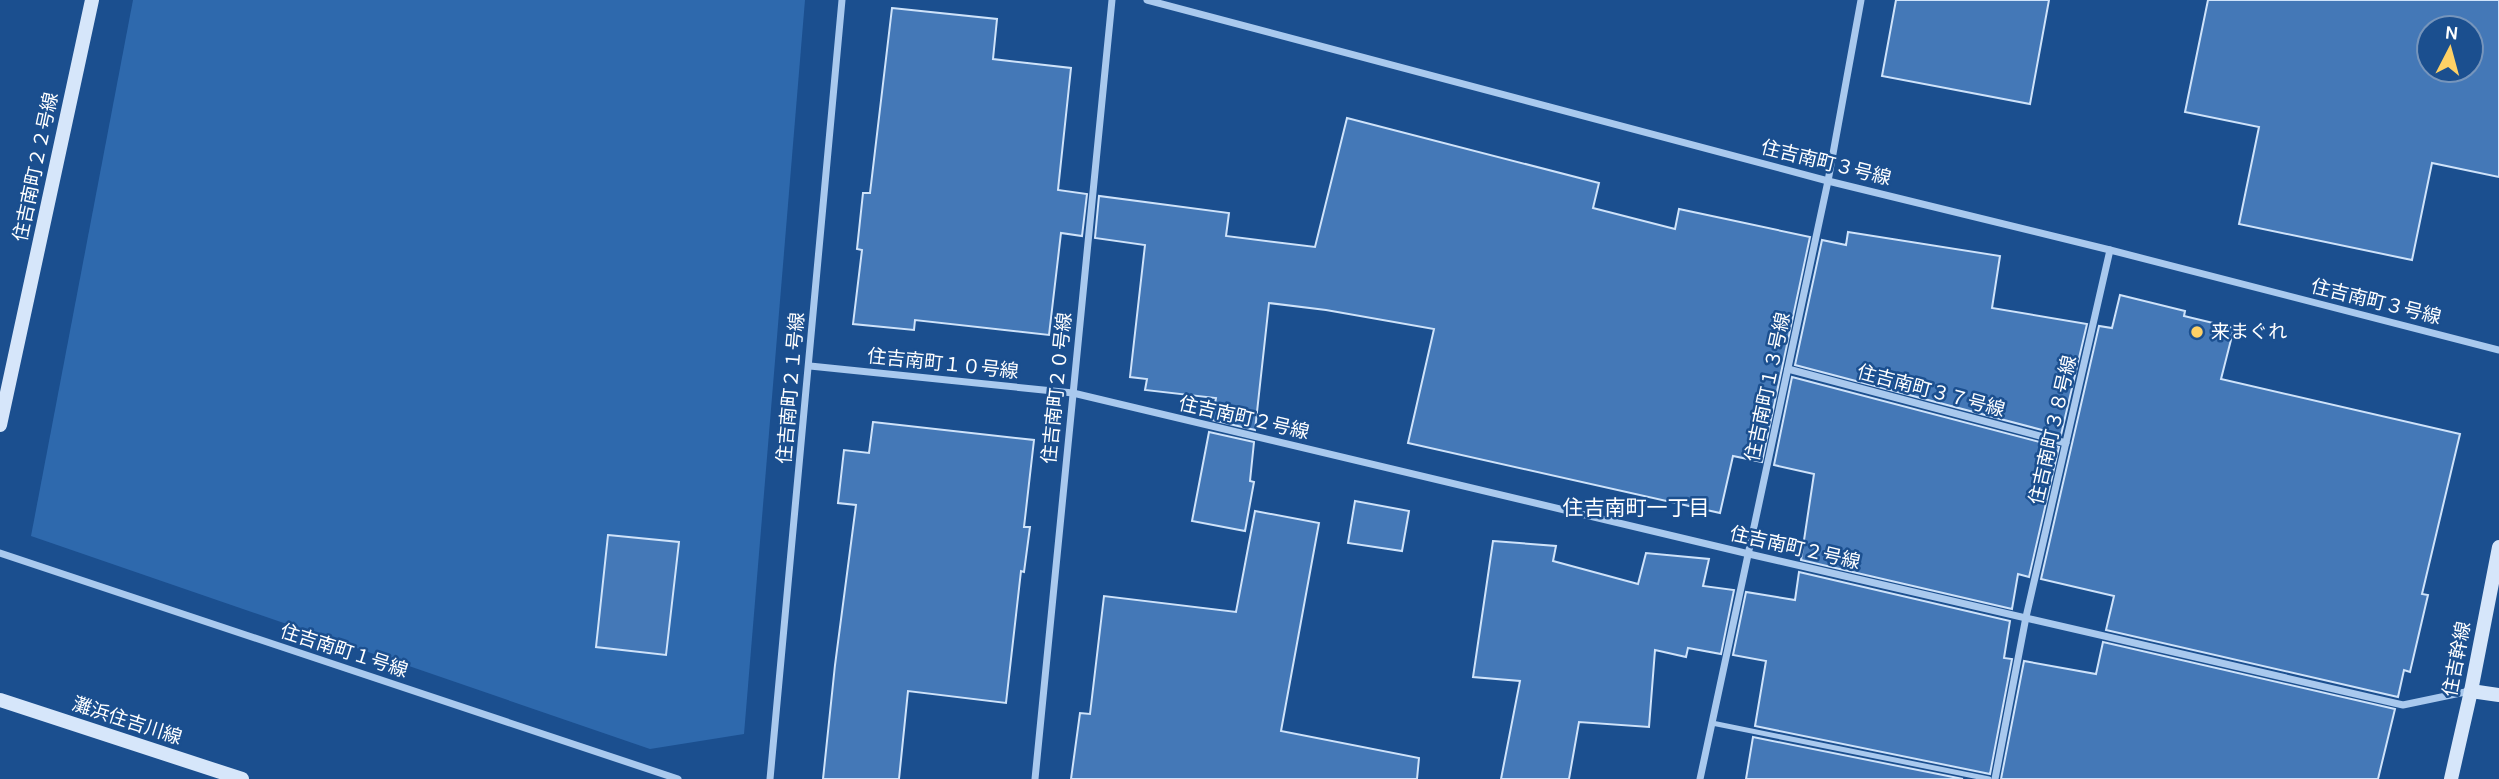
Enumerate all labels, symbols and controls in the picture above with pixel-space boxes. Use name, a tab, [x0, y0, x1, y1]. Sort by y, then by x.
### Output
north arrow	[2415, 14, 2485, 84]
text: N	[2444, 21, 2460, 45]
street label: 住吉南町２２号線	[9, 90, 63, 244]
street label: 住吉南町３号線	[1759, 136, 1893, 190]
street label: 住吉南町３号線	[2309, 275, 2443, 329]
street label: 住吉南町１３号線	[1741, 310, 1795, 464]
street label: 住吉南町２１号線	[773, 311, 809, 465]
street label: 住吉南町２０号線	[1038, 311, 1076, 465]
place label: 来まぐれ	[2211, 321, 2287, 343]
marker: 来まぐれ	[2189, 324, 2205, 340]
street label: 住吉南町１０号線	[866, 345, 1020, 383]
street label: 住吉南町３８号線	[2025, 353, 2081, 507]
street label: 住吉南町３７号線	[1855, 361, 2007, 421]
street label: 住吉南町２号線	[1177, 392, 1311, 444]
district label: 住吉南町一丁目	[1563, 496, 1710, 520]
street label: 住吉南町２号線	[1728, 522, 1862, 574]
street label: 住吉南町１号線	[277, 620, 411, 682]
street label: 住吉幹線	[2439, 620, 2475, 698]
street label: 灘浜住吉川線	[69, 693, 185, 749]

